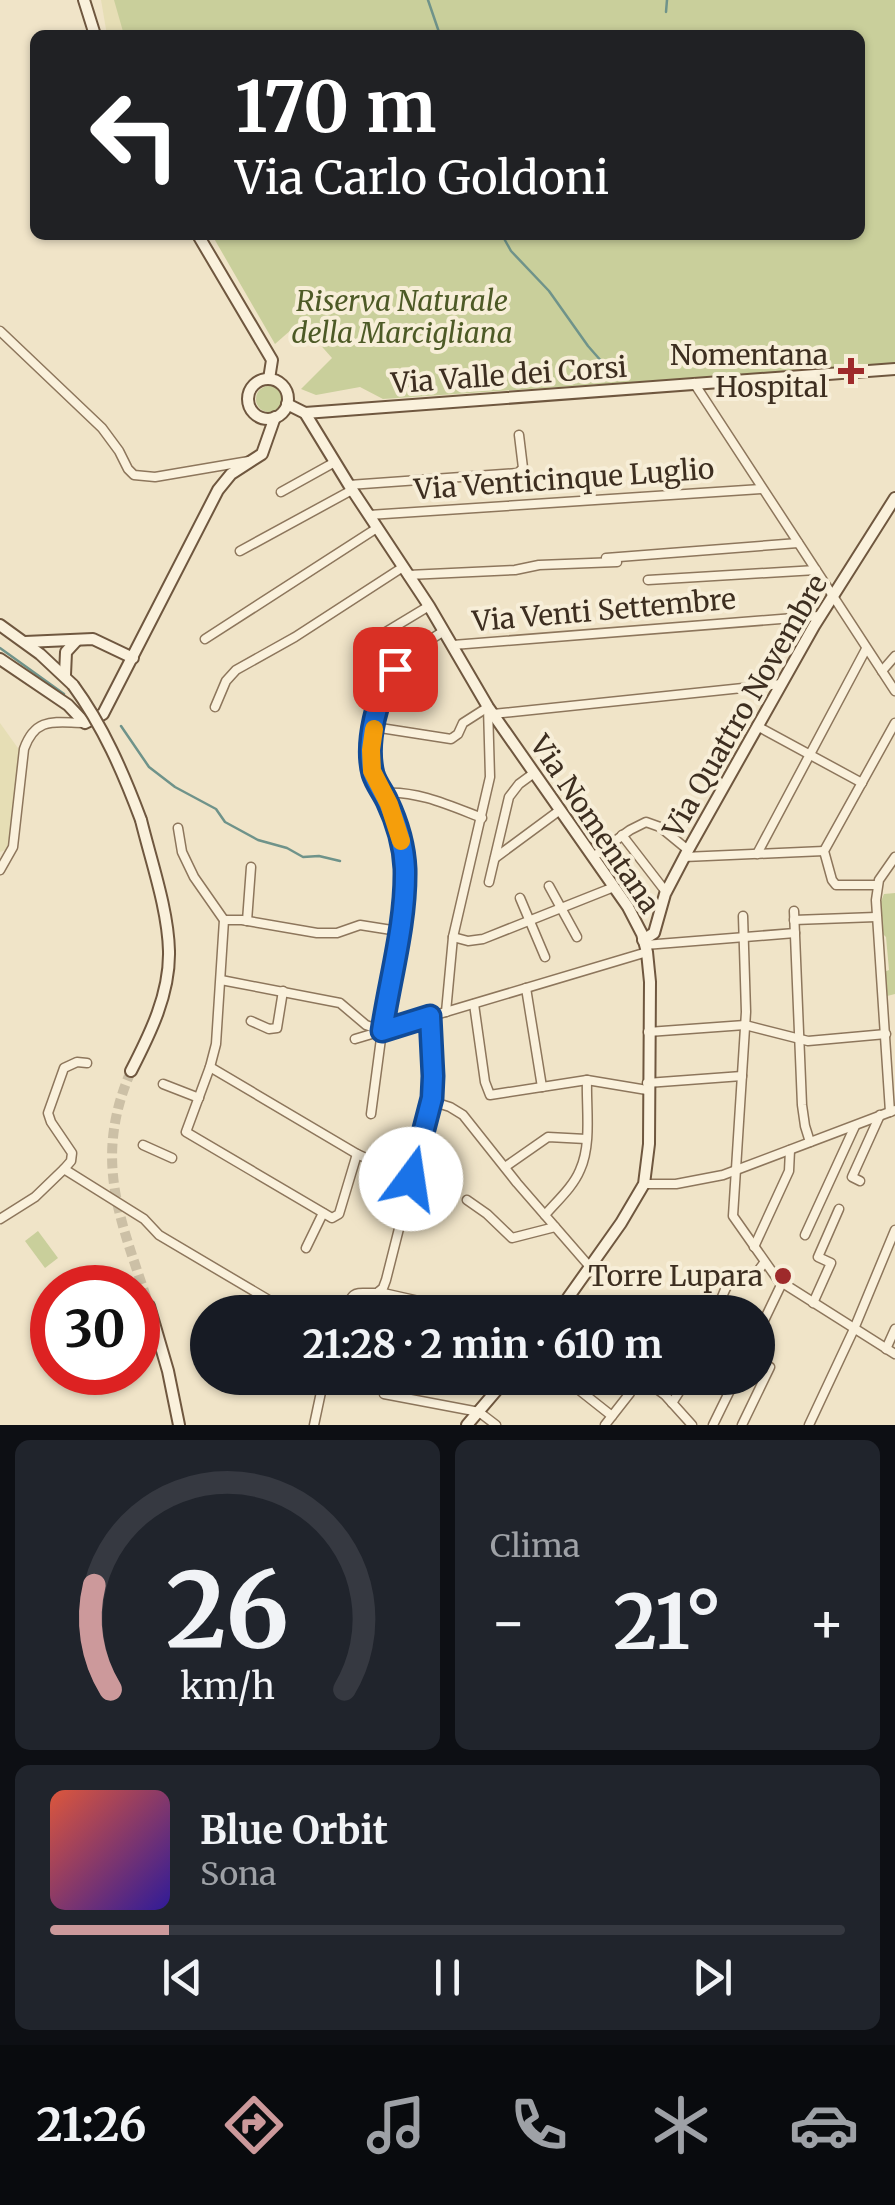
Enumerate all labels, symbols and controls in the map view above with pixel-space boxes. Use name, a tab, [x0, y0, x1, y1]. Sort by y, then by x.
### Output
text: 170 m	[235, 63, 436, 151]
icon: left	[70, 70, 200, 200]
text: Via Carlo Goldoni	[235, 150, 609, 206]
park label: Riserva Naturale della Marcigliana	[291, 283, 513, 351]
place label: Nomentana Hospital	[670, 337, 828, 405]
street label: Via Valle dei Corsi	[389, 349, 628, 401]
marker: Nomentana Hospital	[838, 358, 864, 384]
street label: Via Venticinque Luglio	[412, 451, 715, 508]
street label: Via Quattro Novembre	[654, 568, 835, 845]
street label: Via Venti Settembre	[470, 581, 737, 640]
pin	[353, 627, 438, 712]
icon: arrive	[368, 642, 423, 697]
street label: Via Nomentana	[522, 727, 668, 920]
position arrow	[359, 1127, 463, 1231]
place label: Torre Lupara	[588, 1258, 763, 1294]
speed limit sign: 30	[30, 1265, 160, 1395]
marker: Torre Lupara	[772, 1265, 794, 1287]
text: 21:28 · 2 min · 610 m	[302, 1321, 663, 1368]
text: Clima	[490, 1526, 580, 1566]
text: 26	[166, 1545, 289, 1675]
text: 21°	[613, 1575, 722, 1669]
text: −	[490, 1588, 527, 1657]
text: +	[808, 1588, 845, 1657]
text: km/h	[180, 1664, 275, 1709]
text: Blue Orbit	[200, 1807, 388, 1854]
text: Sona	[200, 1854, 276, 1894]
icon: previous	[155, 1950, 210, 2005]
icon: pause	[420, 1950, 475, 2005]
icon: next	[685, 1950, 740, 2005]
icon: directions	[219, 2090, 289, 2160]
icon: music	[361, 2090, 431, 2160]
icon: phone	[504, 2090, 574, 2160]
icon: climate	[646, 2090, 716, 2160]
icon: car	[789, 2090, 859, 2160]
text: 21:26	[36, 2097, 146, 2153]

